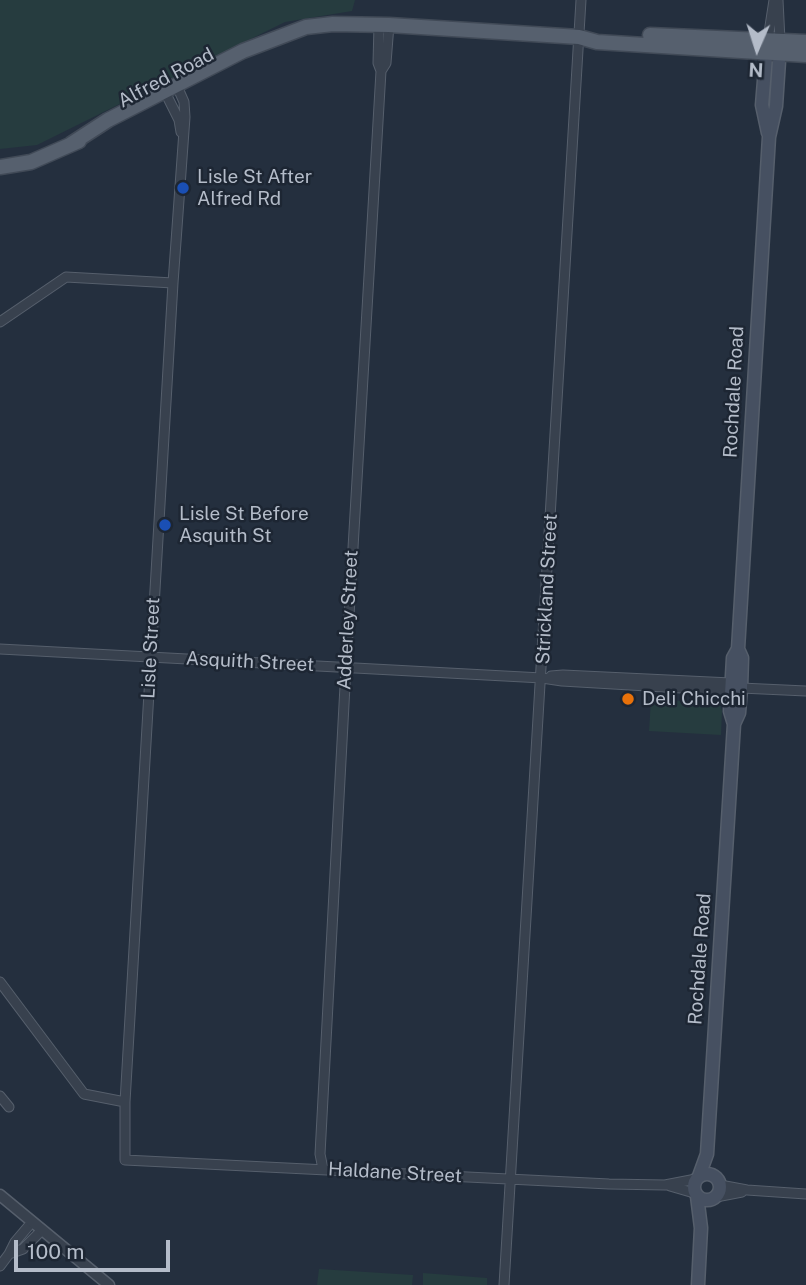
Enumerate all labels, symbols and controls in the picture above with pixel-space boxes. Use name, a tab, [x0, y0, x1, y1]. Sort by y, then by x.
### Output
north arrow	[722, 14, 792, 84]
street label: Alfred Road	[114, 43, 218, 113]
text: N	[748, 59, 764, 81]
place label: Lisle St After Alfred Rd	[197, 166, 312, 210]
marker: Lisle St After Alfred Rd	[175, 180, 191, 196]
street label: Rochdale Road	[719, 326, 749, 458]
place label: Lisle St Before Asquith St	[179, 503, 309, 547]
street label: Strickland Street	[532, 513, 562, 665]
marker: Lisle St Before Asquith St	[157, 517, 173, 533]
street label: Adderley Street	[333, 549, 363, 691]
street label: Lisle Street	[137, 597, 165, 699]
street label: Asquith Street	[185, 647, 315, 677]
place label: Deli Chicchi	[642, 688, 746, 710]
marker: Deli Chicchi	[620, 691, 636, 707]
street label: Rochdale Road	[684, 892, 716, 1026]
street label: Haldane Street	[328, 1158, 462, 1188]
scale bar	[18, 1226, 173, 1270]
text: 100 m	[27, 1239, 84, 1264]

